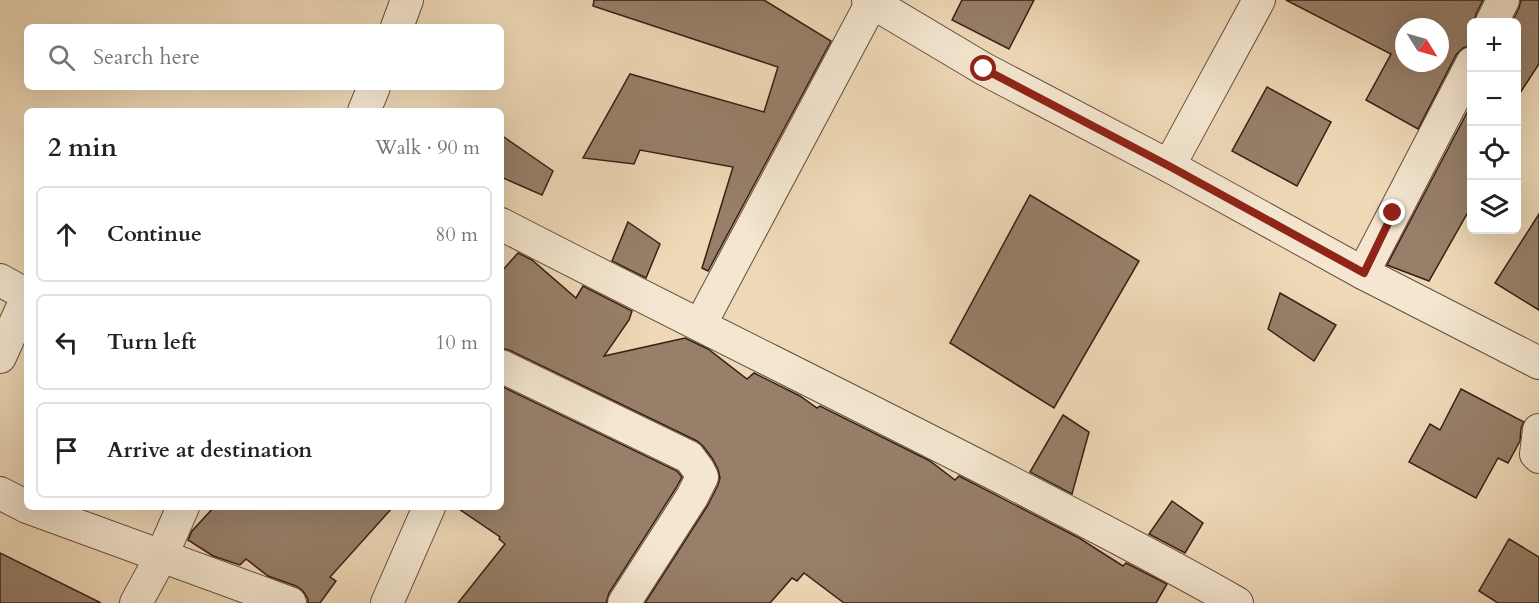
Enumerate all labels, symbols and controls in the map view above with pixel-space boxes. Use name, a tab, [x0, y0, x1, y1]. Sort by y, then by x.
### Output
north arrow	[1395, 18, 1449, 72]
map controls	[1467, 18, 1521, 234]
button: +	[1467, 18, 1521, 72]
search box	[24, 24, 504, 90]
icon: search	[45, 41, 78, 74]
text: Search here	[93, 42, 200, 72]
route start	[970, 55, 996, 81]
button: −	[1467, 72, 1521, 126]
button: locate	[1467, 126, 1521, 180]
text: 2 min	[48, 130, 117, 165]
text: Walk · 90 m	[375, 134, 480, 161]
button: layers	[1467, 180, 1521, 234]
route end	[1379, 199, 1405, 225]
icon: ahead	[50, 218, 83, 251]
text: Continue	[107, 219, 202, 249]
text: 80 m	[435, 221, 478, 248]
icon: left	[50, 326, 83, 359]
text: Turn left	[107, 327, 196, 357]
text: 10 m	[435, 329, 478, 356]
icon: arrive	[50, 434, 83, 467]
text: Arrive at destination	[107, 435, 312, 465]

